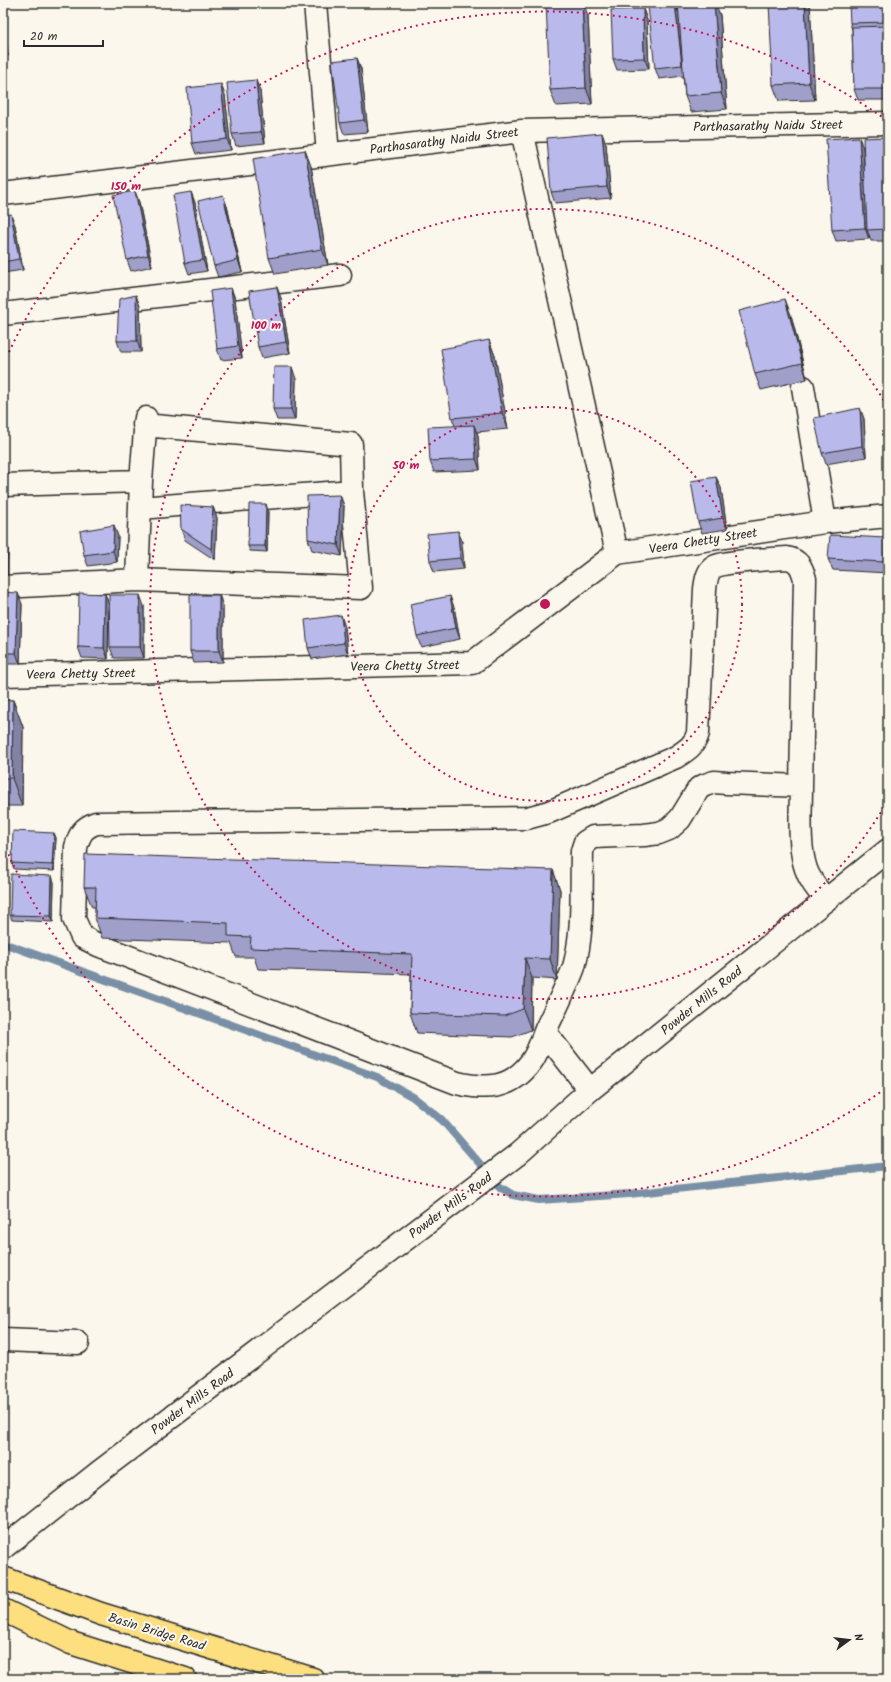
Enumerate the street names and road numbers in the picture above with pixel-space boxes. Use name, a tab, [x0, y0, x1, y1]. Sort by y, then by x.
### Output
street label: Parthasarathy Naidu Street	[693, 115, 844, 138]
street label: Parthasarathy Naidu Street	[369, 122, 521, 161]
street label: Veera Chetty Street	[648, 522, 760, 560]
street label: Veera Chetty Street	[350, 655, 461, 678]
street label: Veera Chetty Street	[26, 663, 137, 686]
street label: Powder Mills Road	[656, 961, 748, 1041]
street label: Powder Mills Road	[405, 1167, 498, 1245]
street label: Powder Mills Road	[147, 1363, 240, 1441]
street label: Basin Bridge Road	[105, 1608, 208, 1657]

